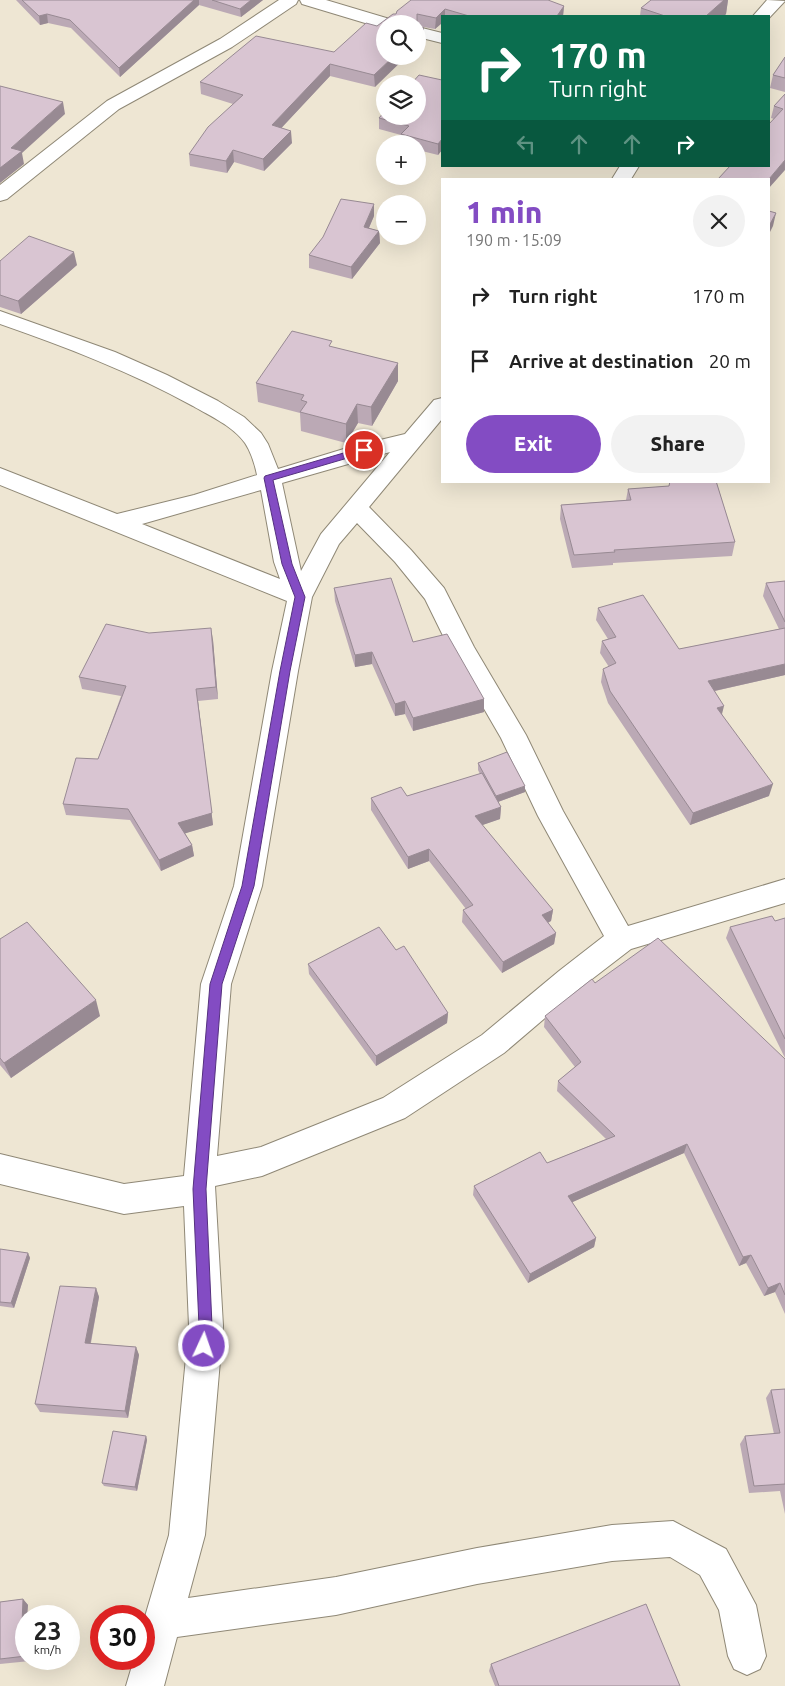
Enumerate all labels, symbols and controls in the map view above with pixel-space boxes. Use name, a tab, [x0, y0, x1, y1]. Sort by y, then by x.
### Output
map controls	[376, 15, 426, 245]
button: search	[376, 15, 426, 65]
icon: right	[466, 35, 531, 100]
text: 170 m	[549, 35, 647, 75]
button: layers	[376, 75, 426, 125]
text: Turn right	[549, 76, 647, 101]
icon: left	[512, 130, 540, 158]
icon: ahead	[565, 130, 593, 158]
icon: ahead	[618, 130, 646, 158]
icon: right	[671, 130, 699, 158]
button: +	[376, 135, 426, 185]
button: −	[376, 195, 426, 245]
text: 1 min	[466, 195, 542, 229]
button: close	[693, 195, 745, 247]
text: 190 m · 15:09	[466, 231, 562, 249]
icon: right	[466, 282, 494, 310]
text: Turn right	[509, 285, 597, 307]
text: 170 m	[692, 285, 745, 307]
icon: arrive	[466, 347, 494, 375]
text: Arrive at destination	[509, 350, 694, 372]
text: 20 m	[709, 350, 751, 372]
button: Exit	[466, 415, 601, 473]
button: Share	[611, 415, 745, 473]
pin	[343, 429, 385, 471]
icon: arrive	[350, 436, 378, 464]
position arrow	[177, 1319, 229, 1371]
speed limit sign: 30	[90, 1605, 155, 1670]
text: 23	[33, 1617, 62, 1645]
text: km/h	[34, 1643, 61, 1656]

